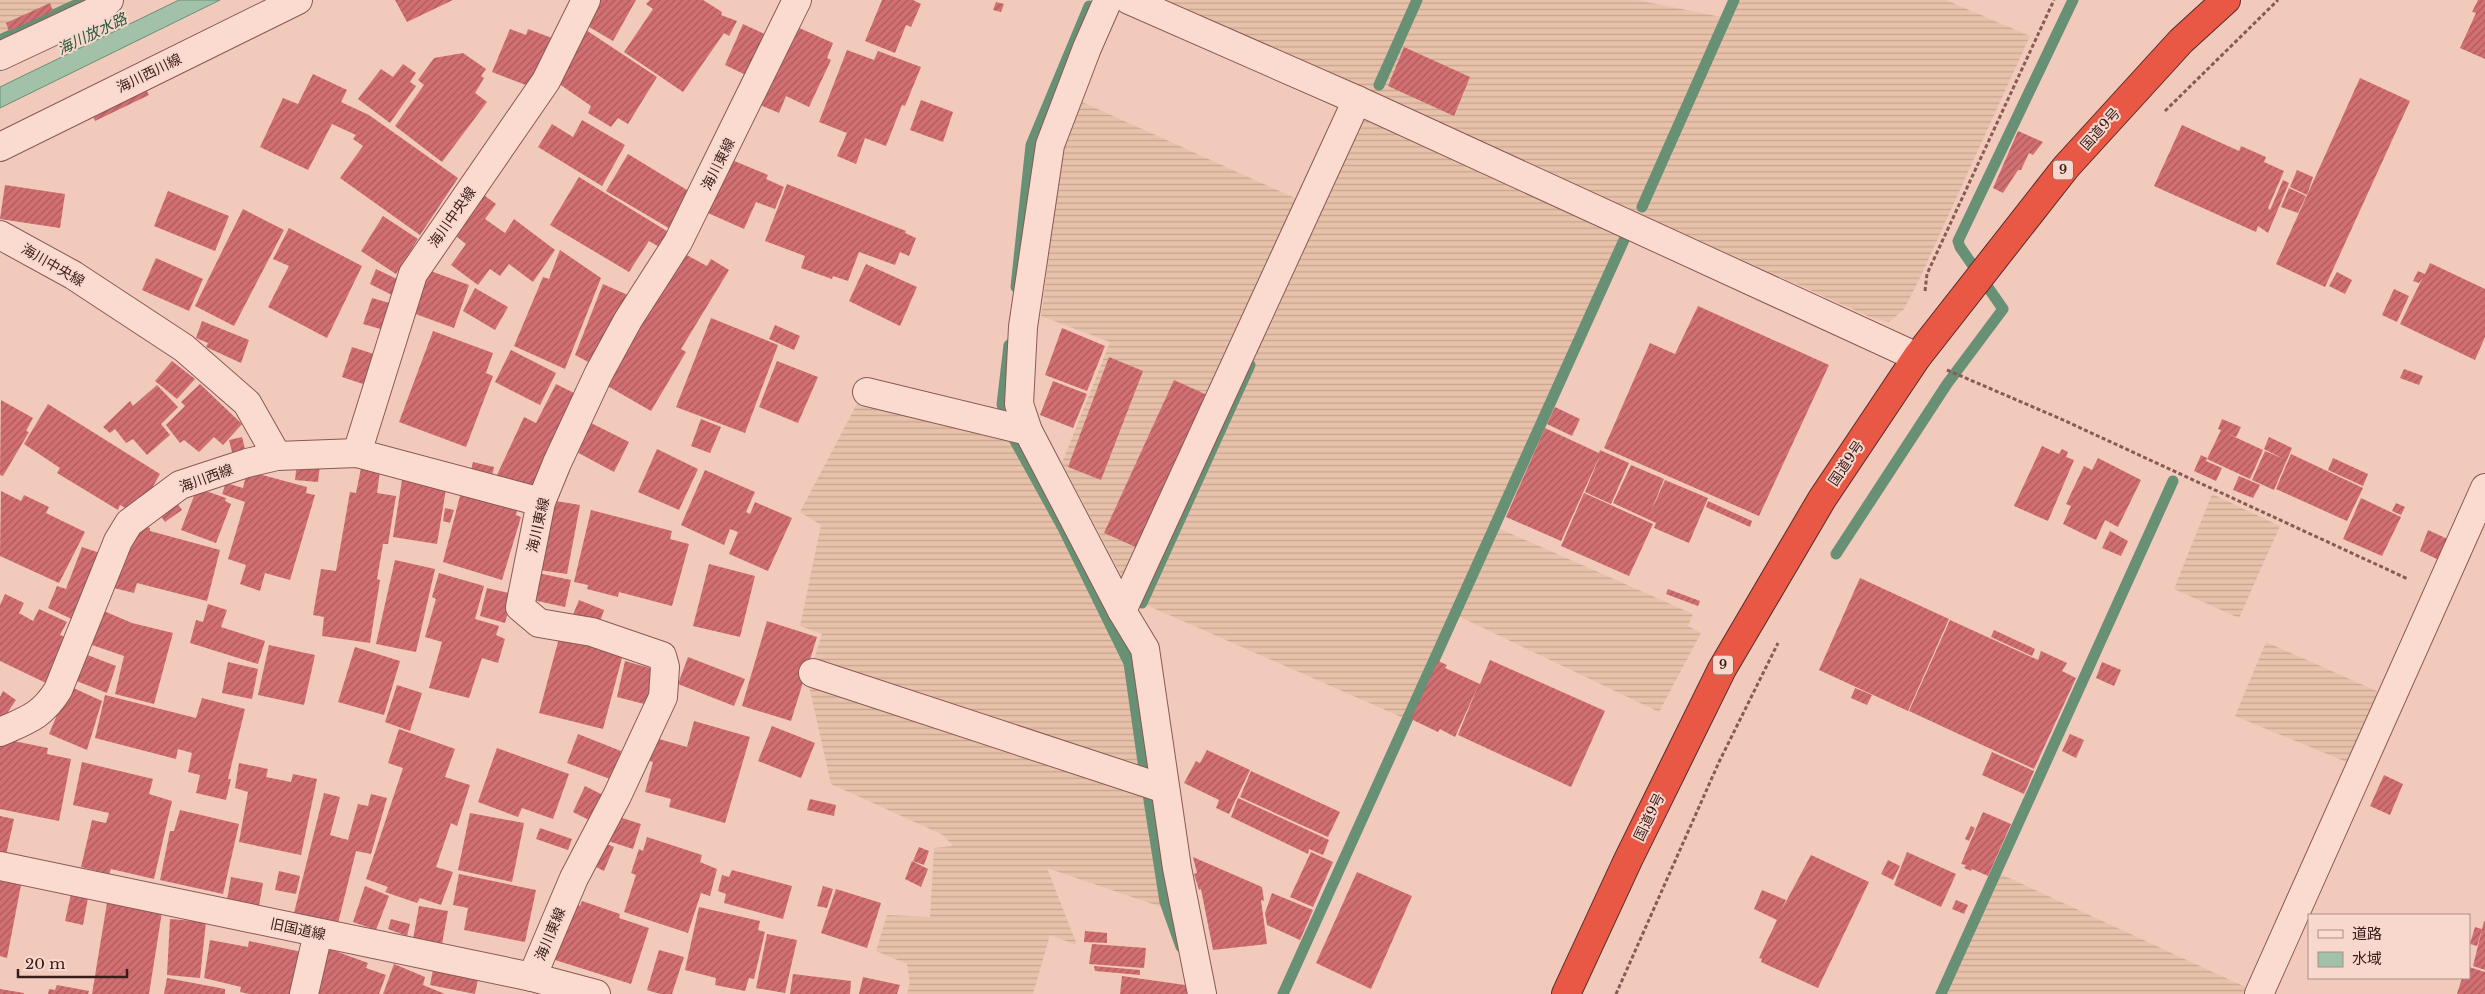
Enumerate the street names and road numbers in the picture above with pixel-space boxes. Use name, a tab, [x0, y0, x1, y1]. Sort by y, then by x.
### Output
street label: 海川西川線	[114, 50, 184, 96]
street label: 国道9号	[2076, 104, 2124, 154]
street label: 海川東線	[697, 135, 739, 193]
road number: 9	[2053, 160, 2073, 180]
street label: 海川中央線	[425, 183, 479, 251]
street label: 海川中央線	[18, 240, 88, 290]
street label: 国道9号	[1824, 437, 1868, 489]
street label: 海川西線	[177, 460, 235, 496]
street label: 海川東線	[523, 496, 553, 554]
road number: 9	[1713, 656, 1733, 674]
street label: 国道9号	[1630, 790, 1668, 844]
street label: 海川東線	[531, 905, 569, 963]
street label: 旧国道線	[269, 914, 327, 944]

